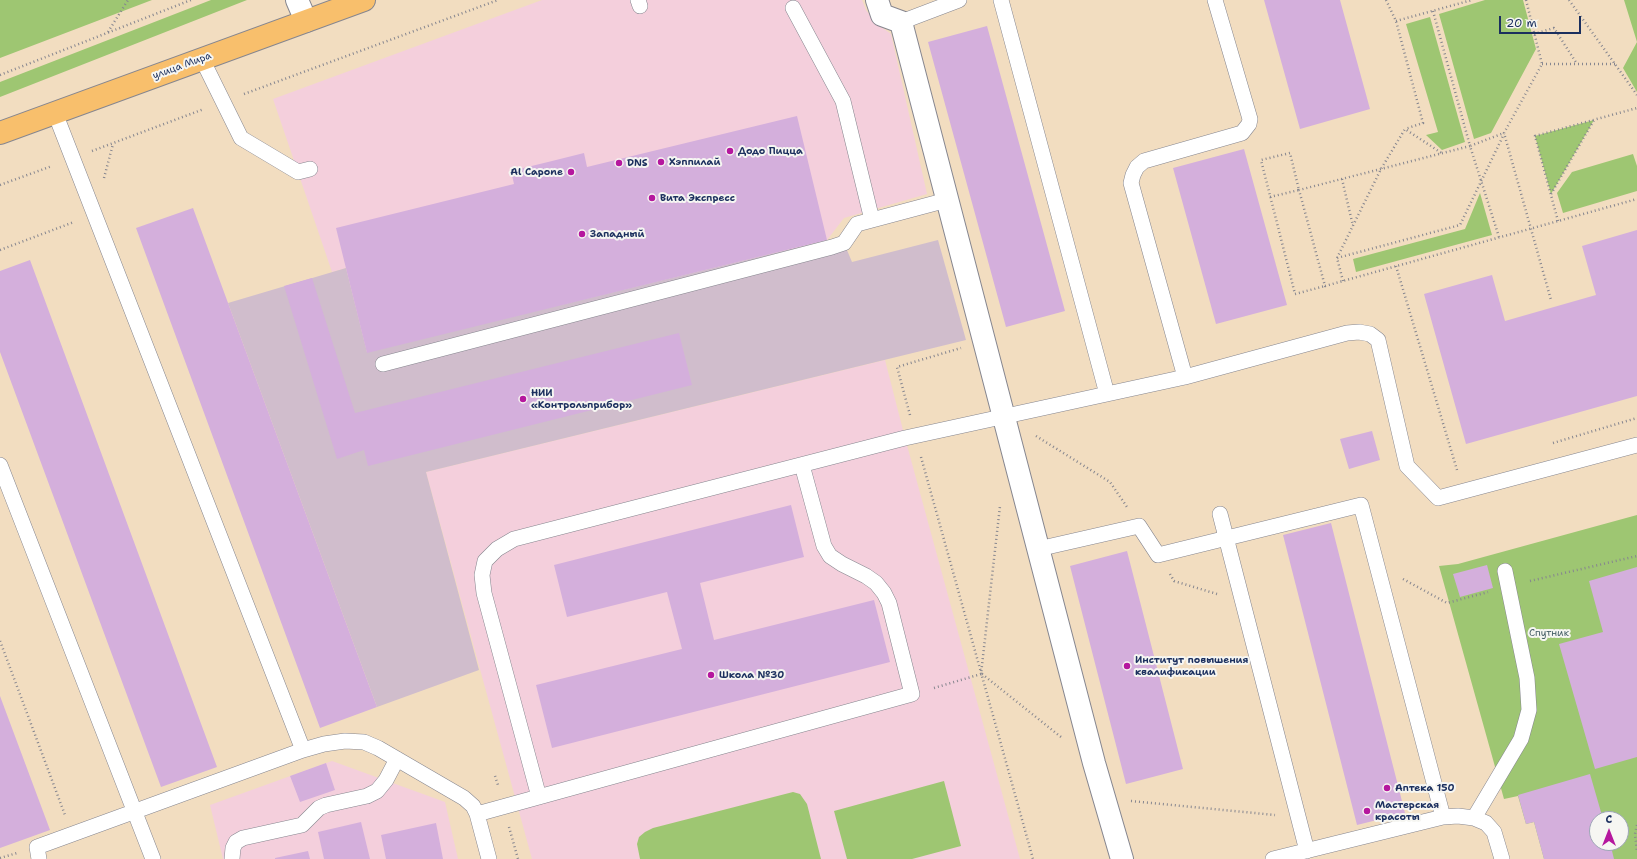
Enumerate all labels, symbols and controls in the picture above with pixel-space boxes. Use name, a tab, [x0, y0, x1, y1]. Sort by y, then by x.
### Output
scale bar	[1501, 8, 1583, 34]
text: 20 m	[1506, 15, 1537, 31]
street label: улица Мира	[151, 50, 213, 82]
place label: Додо Пицца	[738, 145, 803, 157]
marker: Додо Пицца	[725, 146, 735, 156]
place label: Хэппилай	[669, 156, 720, 168]
place label: DNS	[627, 157, 648, 169]
marker: Хэппилай	[656, 157, 666, 167]
marker: DNS	[614, 158, 624, 168]
place label: Al Capone	[510, 166, 563, 178]
marker: Al Capone	[566, 167, 576, 177]
place label: Вита Экспресс	[660, 192, 735, 204]
marker: Вита Экспресс	[647, 193, 657, 203]
place label: Западный	[590, 228, 644, 240]
marker: Западный	[577, 229, 587, 239]
place label: НИИ «Контрольприбор»	[531, 387, 632, 410]
marker: НИИ «Контрольприбор»	[518, 394, 528, 404]
park label: Спутник	[1529, 627, 1569, 639]
place label: Институт повышения квалификации	[1135, 654, 1248, 678]
marker: Институт повышения квалификации	[1122, 661, 1132, 671]
place label: Школа №30	[719, 669, 784, 681]
marker: Школа №30	[706, 670, 716, 680]
place label: Аптека 150	[1395, 782, 1455, 794]
marker: Аптека 150	[1382, 783, 1392, 793]
place label: Мастерская красоты	[1375, 799, 1439, 822]
marker: Мастерская красоты	[1362, 806, 1372, 816]
north arrow	[1589, 811, 1629, 851]
text: С	[1606, 812, 1612, 827]

